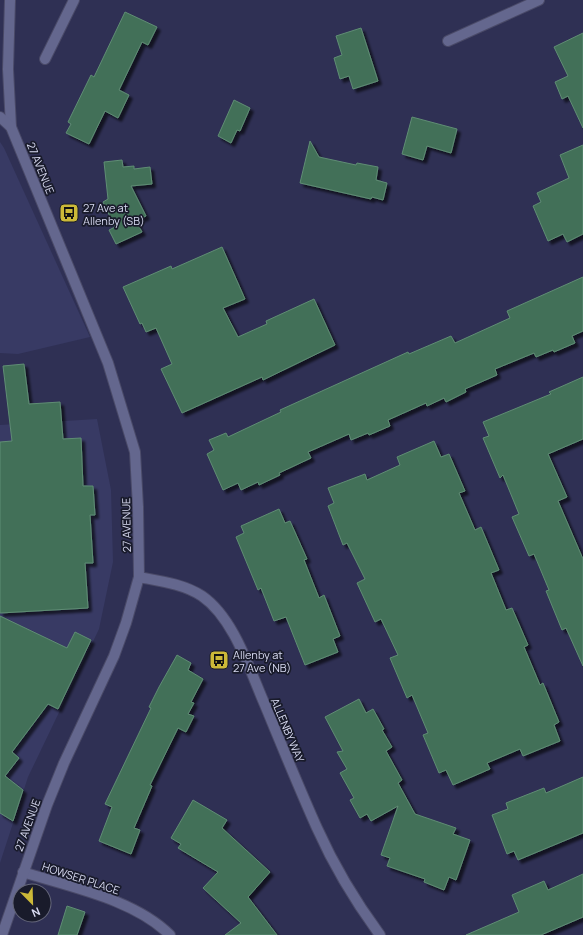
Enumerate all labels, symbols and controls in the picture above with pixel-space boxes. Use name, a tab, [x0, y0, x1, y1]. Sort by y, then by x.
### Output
street label: 27 AVENUE	[24, 140, 58, 196]
place label: 27 Ave at Allenby (SB)	[83, 200, 145, 228]
bus stop icon: 27 Ave at Allenby (SB)	[58, 202, 80, 224]
street label: 27 AVENUE	[118, 498, 134, 552]
place label: Allenby at 27 Ave (NB)	[233, 647, 291, 675]
bus stop icon: Allenby at 27 Ave (NB)	[208, 649, 230, 671]
street label: ALLENBY WAY	[268, 696, 309, 765]
street label: 27 AVENUE	[11, 797, 43, 853]
street label: HOWSER PLACE	[40, 858, 122, 898]
north arrow	[12, 883, 52, 923]
text: N	[29, 904, 43, 921]

